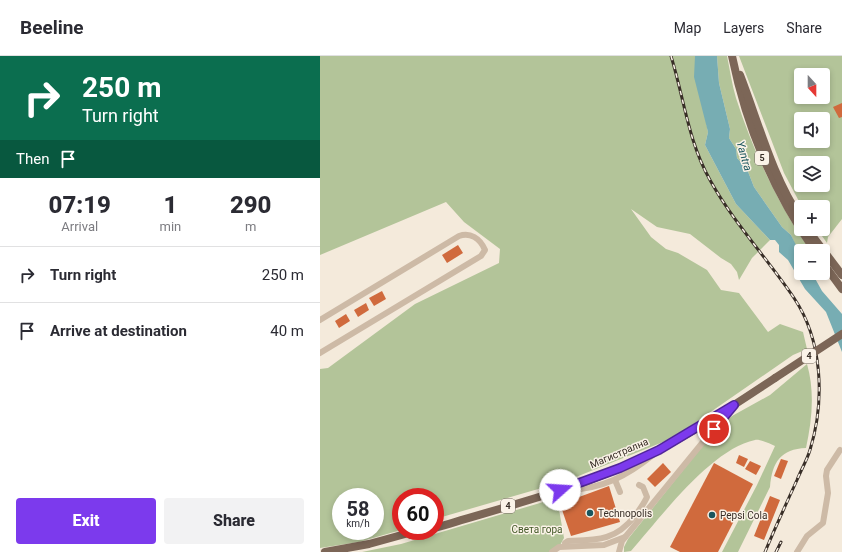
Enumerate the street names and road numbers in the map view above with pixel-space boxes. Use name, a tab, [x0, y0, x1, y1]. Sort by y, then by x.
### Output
road number: 5	[755, 151, 769, 165]
road number: 4	[802, 349, 816, 363]
street label: Магистрална	[588, 436, 650, 470]
road number: 4	[501, 499, 515, 513]

